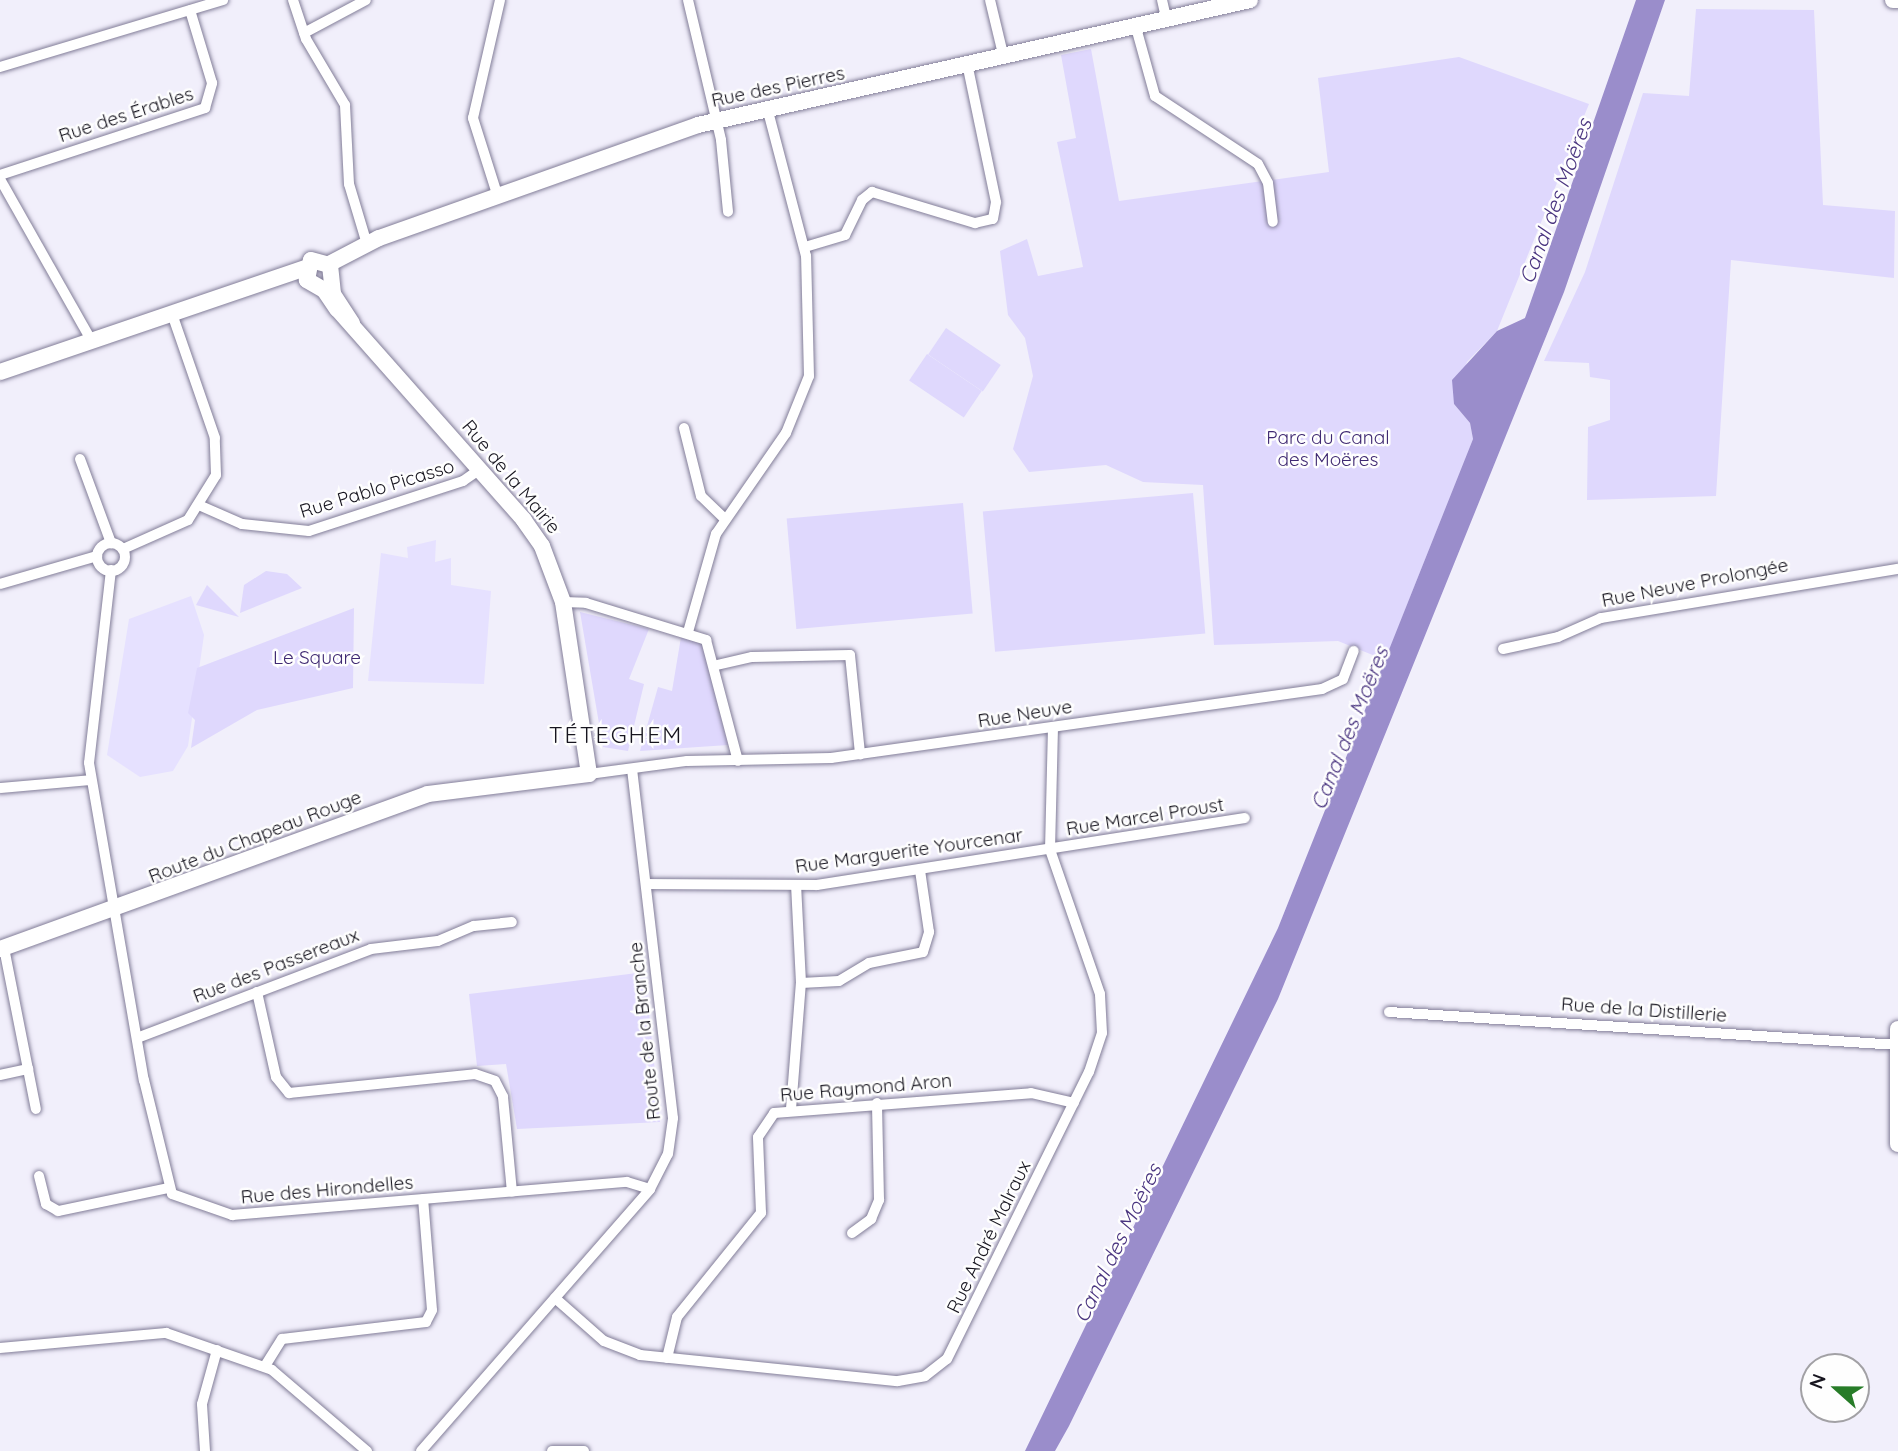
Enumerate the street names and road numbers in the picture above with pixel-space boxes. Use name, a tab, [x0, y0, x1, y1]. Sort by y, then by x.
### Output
street label: Rue des Pierres	[709, 62, 847, 112]
street label: Rue des Érables	[56, 82, 196, 148]
street label: Rue de la Mairie	[457, 416, 565, 538]
street label: Rue Pablo Picasso	[297, 455, 457, 523]
street label: Rue Neuve Prolongée	[1600, 554, 1790, 612]
street label: Rue Neuve	[976, 695, 1074, 733]
street label: Route du Chapeau Rouge	[145, 786, 365, 888]
street label: Rue Marcel Proust	[1065, 793, 1225, 841]
street label: Rue Marguerite Yourcenar	[794, 824, 1024, 878]
street label: Rue des Passereaux	[190, 924, 362, 1008]
street label: Route de la Branche	[624, 941, 666, 1121]
street label: Rue de la Distillerie	[1560, 993, 1728, 1027]
street label: Rue Raymond Aron	[779, 1069, 953, 1107]
street label: Rue André Malraux	[942, 1157, 1036, 1317]
street label: Rue des Hirondelles	[240, 1171, 414, 1209]

